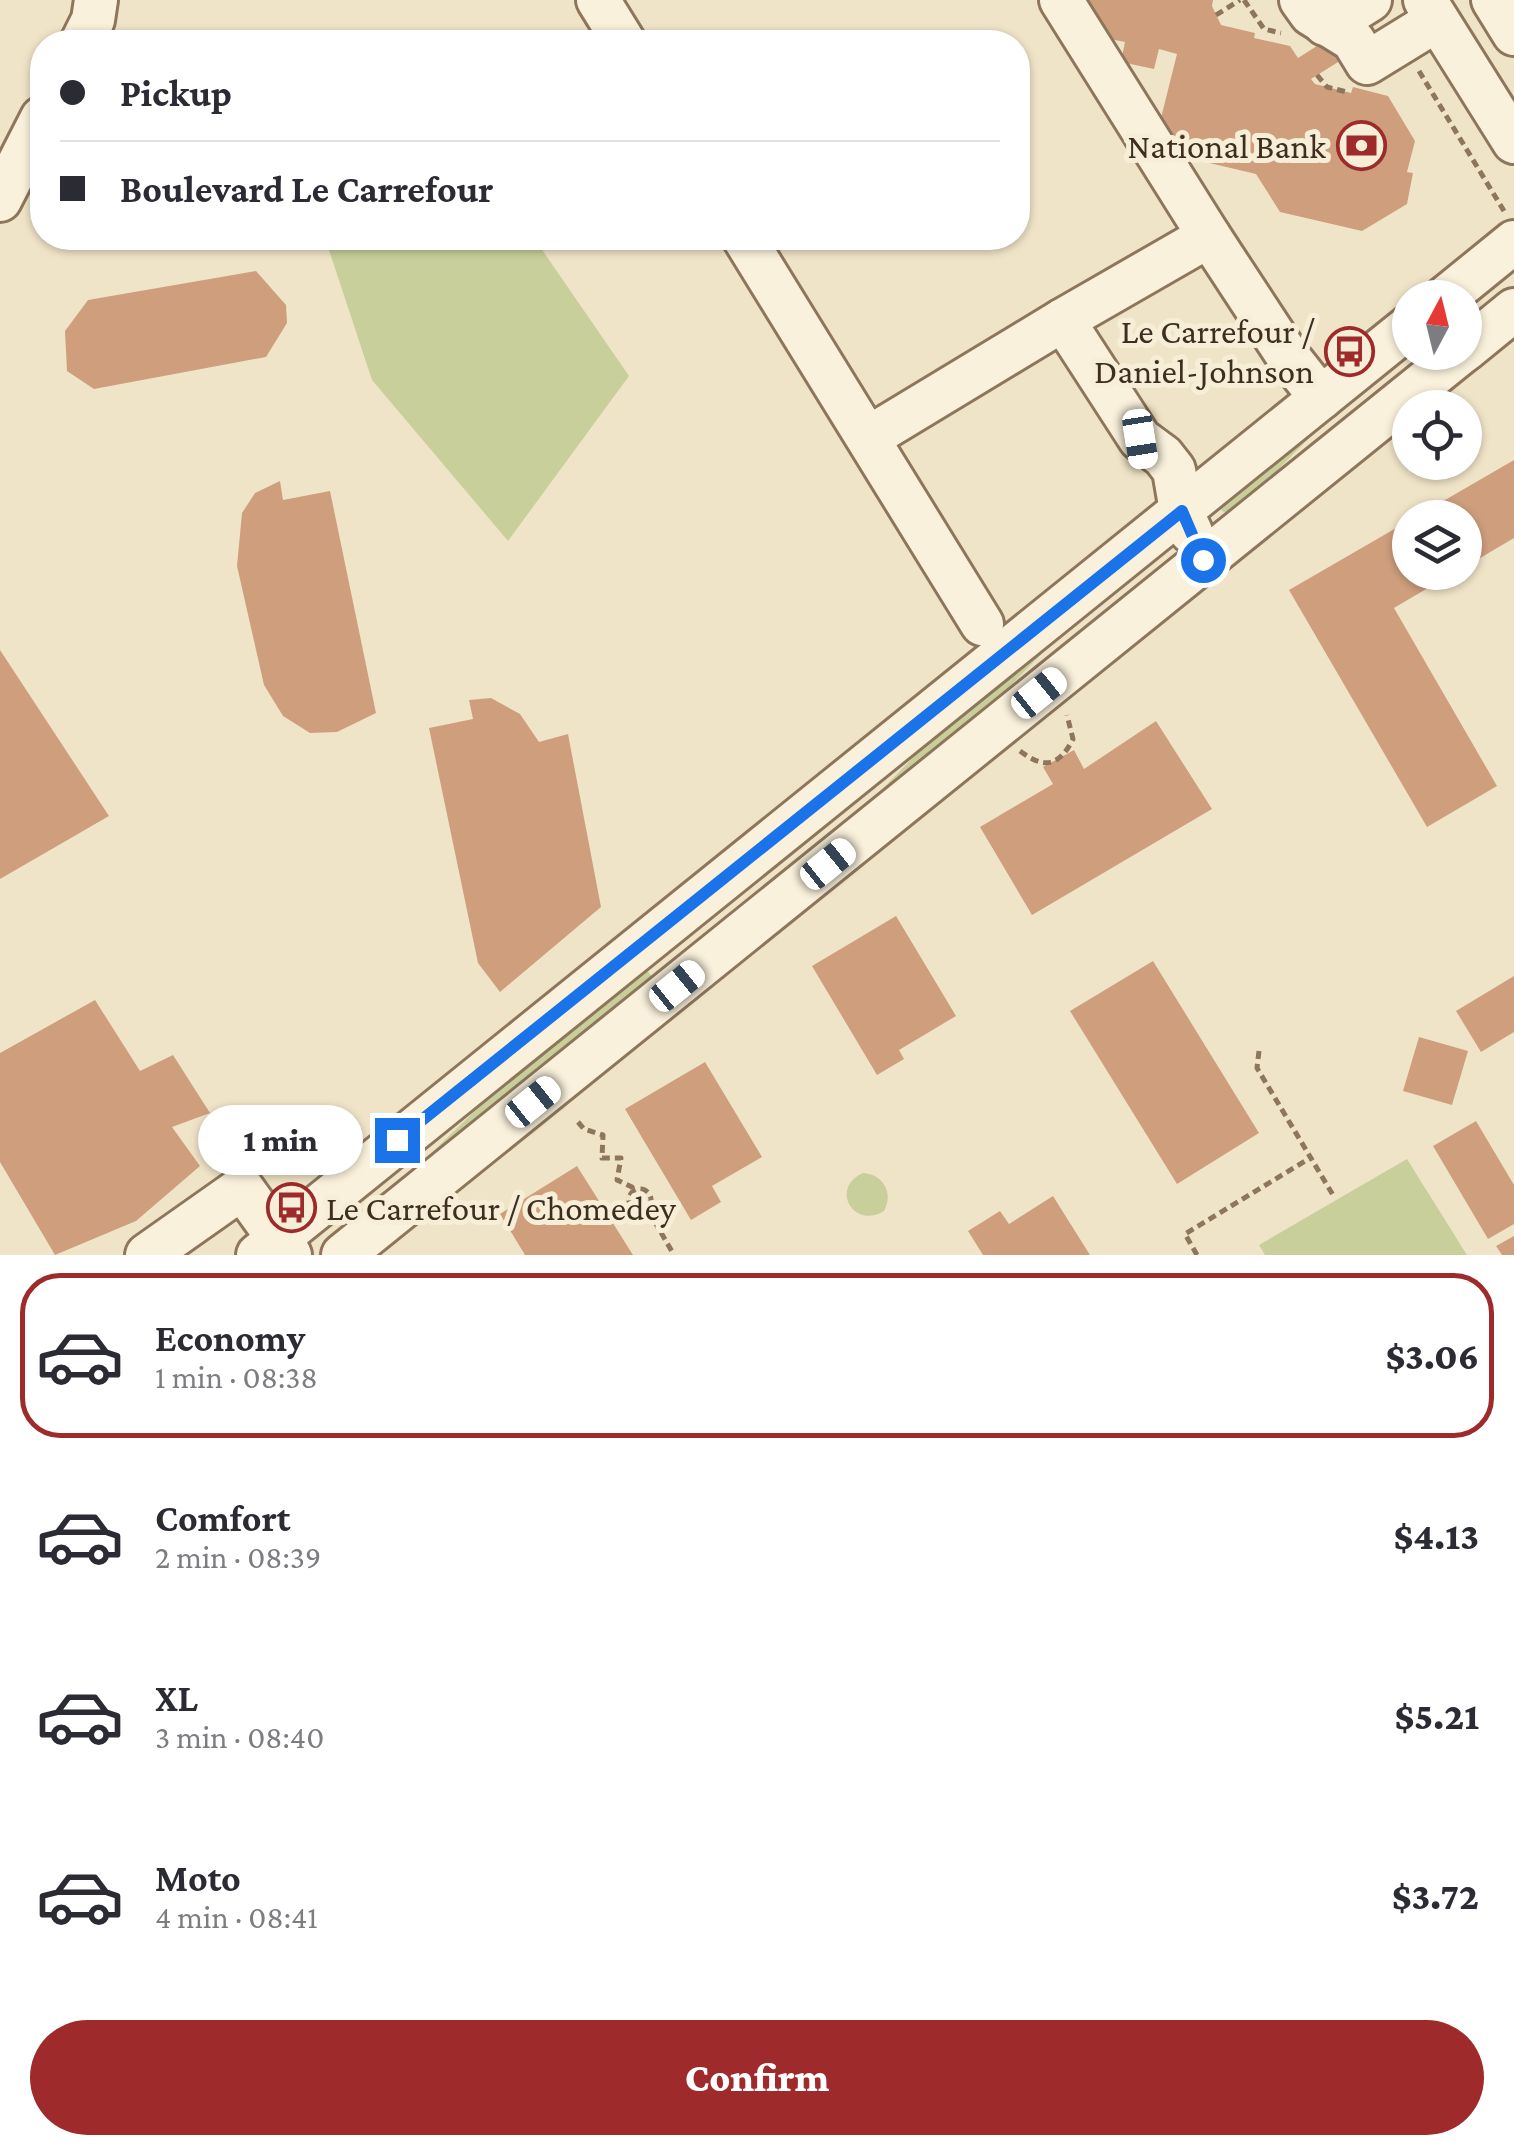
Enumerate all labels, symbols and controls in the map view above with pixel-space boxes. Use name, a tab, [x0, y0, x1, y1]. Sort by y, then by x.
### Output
text: Pickup	[120, 72, 232, 114]
bank icon: National Bank	[1335, 120, 1387, 172]
place label: National Bank	[1127, 127, 1326, 166]
text: Boulevard Le Carrefour	[120, 168, 494, 210]
north arrow	[1392, 280, 1482, 370]
map controls	[1392, 280, 1482, 590]
place label: Le Carrefour / Daniel-Johnson	[1094, 312, 1315, 391]
bus stop icon: Le Carrefour / Daniel-Johnson	[1323, 325, 1375, 377]
button: locate	[1392, 390, 1482, 480]
car	[1120, 407, 1160, 471]
button: layers	[1392, 500, 1482, 590]
route start	[1181, 538, 1226, 583]
car	[1006, 662, 1072, 724]
car	[795, 833, 861, 895]
car	[644, 955, 710, 1017]
car	[500, 1071, 566, 1133]
callout: 1 min	[197, 1105, 362, 1175]
route end	[375, 1118, 420, 1163]
text: 1 min	[243, 1122, 318, 1158]
bus stop icon: Le Carrefour / Chomedey	[265, 1182, 317, 1234]
place label: Le Carrefour / Chomedey	[326, 1189, 677, 1228]
icon: car	[35, 1311, 125, 1401]
text: Economy	[155, 1317, 305, 1359]
text: $3.06	[1385, 1335, 1479, 1377]
text: 1 min · 08:38	[155, 1359, 318, 1395]
icon: car	[35, 1491, 125, 1581]
text: Comfort	[155, 1497, 291, 1539]
text: $4.13	[1394, 1515, 1479, 1557]
text: 2 min · 08:39	[155, 1539, 321, 1575]
icon: car	[35, 1671, 125, 1761]
text: XL	[155, 1677, 198, 1719]
text: $5.21	[1395, 1695, 1479, 1737]
text: 3 min · 08:40	[155, 1719, 324, 1755]
icon: car	[35, 1851, 125, 1941]
text: Moto	[155, 1857, 241, 1899]
text: $3.72	[1392, 1875, 1479, 1917]
text: 4 min · 08:41	[155, 1899, 318, 1935]
button: Confirm	[30, 2020, 1484, 2135]

